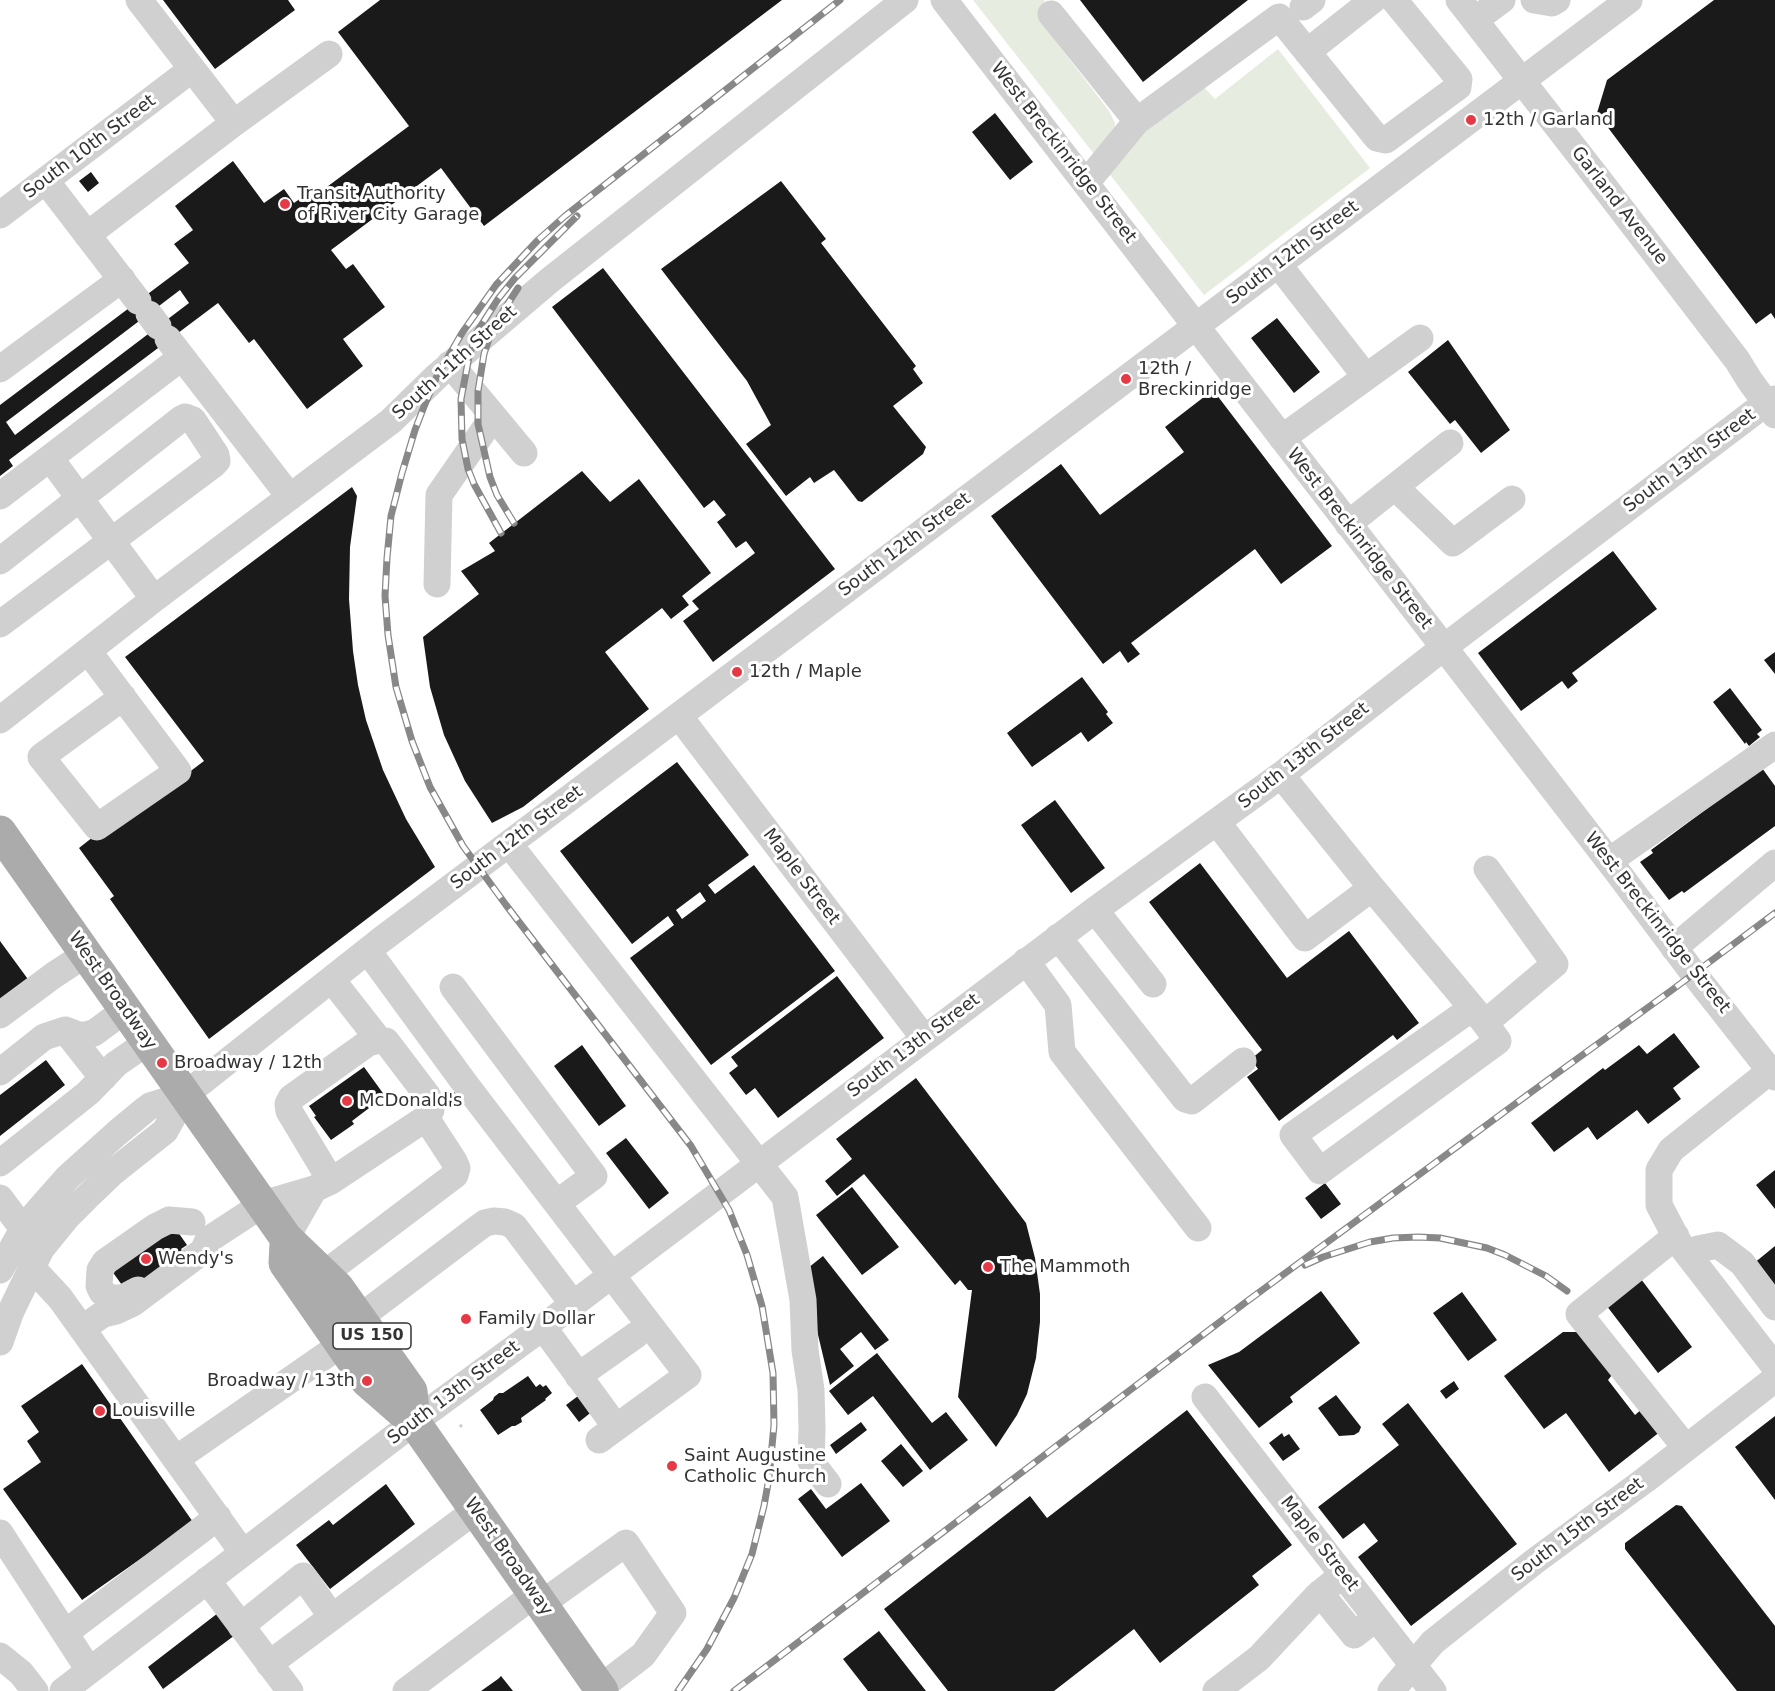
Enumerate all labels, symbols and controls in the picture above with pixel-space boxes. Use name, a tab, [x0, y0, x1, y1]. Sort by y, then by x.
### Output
street label: West Breckinridge Street	[986, 58, 1140, 248]
street label: South 10th Street	[20, 90, 160, 204]
place label: 12th / Garland	[1483, 109, 1613, 131]
marker: 12th / Garland	[1464, 113, 1478, 127]
street label: Garland Avenue	[1566, 143, 1672, 269]
place label: Transit Authority of River City Garage	[297, 183, 479, 226]
street label: South 12th Street	[1223, 196, 1363, 310]
marker: Transit Authority of River City Garage	[278, 197, 292, 211]
street label: South 11th Street	[388, 302, 522, 424]
place label: 12th / Breckinridge	[1138, 358, 1251, 400]
marker: 12th / Breckinridge	[1119, 372, 1133, 386]
street label: South 13th Street	[1620, 404, 1760, 518]
street label: West Breckinridge Street	[1282, 444, 1436, 634]
street label: South 12th Street	[835, 488, 975, 602]
place label: 12th / Maple	[749, 661, 862, 683]
marker: 12th / Maple	[730, 665, 744, 679]
street label: South 13th Street	[1234, 698, 1374, 814]
street label: South 12th Street	[447, 781, 587, 895]
street label: Maple Street	[758, 825, 844, 929]
street label: West Breckinridge Street	[1580, 828, 1734, 1018]
street label: West Broadway	[63, 928, 161, 1054]
street label: South 13th Street	[844, 989, 984, 1103]
place label: Broadway / 12th	[174, 1052, 322, 1074]
marker: Broadway / 12th	[155, 1056, 169, 1070]
place label: McDonald's	[359, 1090, 462, 1112]
marker: McDonald's	[340, 1094, 354, 1108]
place label: Wendy's	[158, 1248, 234, 1270]
marker: Wendy's	[139, 1252, 153, 1266]
place label: The Mammoth	[1000, 1256, 1130, 1278]
marker: The Mammoth	[981, 1260, 995, 1274]
place label: Family Dollar	[478, 1308, 595, 1330]
marker: Family Dollar	[459, 1312, 473, 1326]
road number: US 150	[333, 1323, 411, 1349]
street label: South 13th Street	[384, 1336, 524, 1450]
place label: Broadway / 13th	[207, 1370, 355, 1392]
marker: Broadway / 13th	[360, 1374, 374, 1388]
place label: Louisville	[112, 1400, 195, 1422]
marker: Louisville	[93, 1404, 107, 1418]
place label: Saint Augustine Catholic Church	[684, 1445, 826, 1488]
marker: Saint Augustine Catholic Church	[665, 1459, 679, 1473]
street label: South 15th Street	[1508, 1473, 1648, 1587]
street label: Maple Street	[1275, 1492, 1363, 1596]
street label: West Broadway	[459, 1494, 557, 1620]

